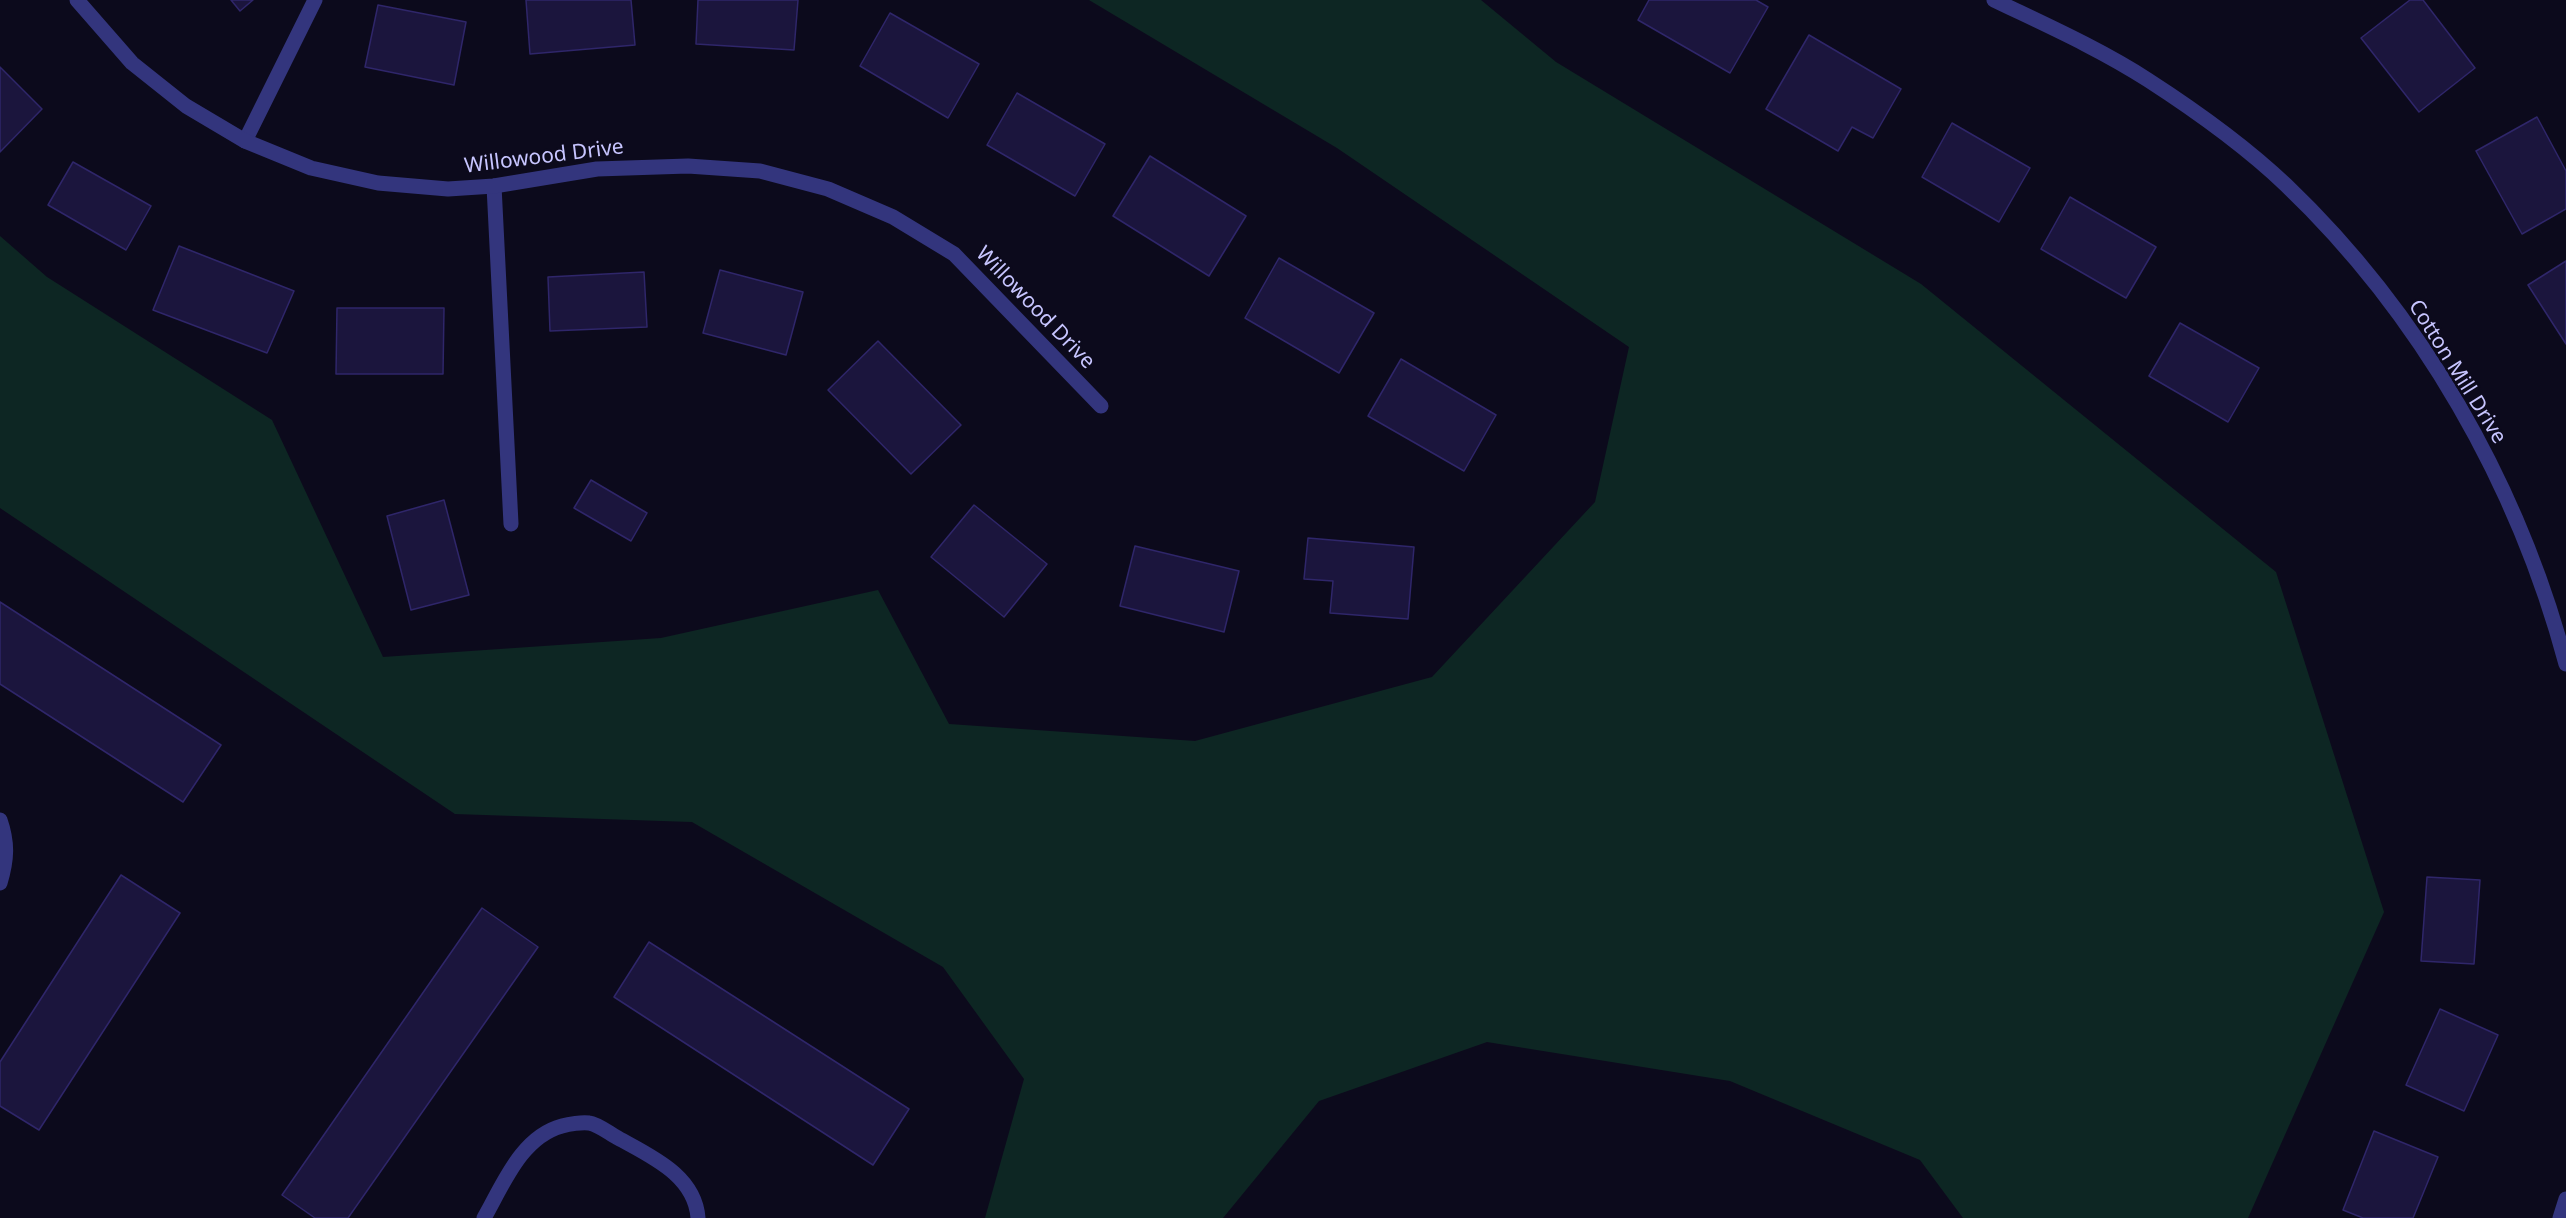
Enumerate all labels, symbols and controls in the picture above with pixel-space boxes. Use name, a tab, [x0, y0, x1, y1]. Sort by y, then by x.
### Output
street label: Willowood Drive	[463, 135, 625, 179]
street label: Willowood Drive	[970, 242, 1100, 374]
street label: Cotton Mill Drive	[2403, 295, 2511, 449]

